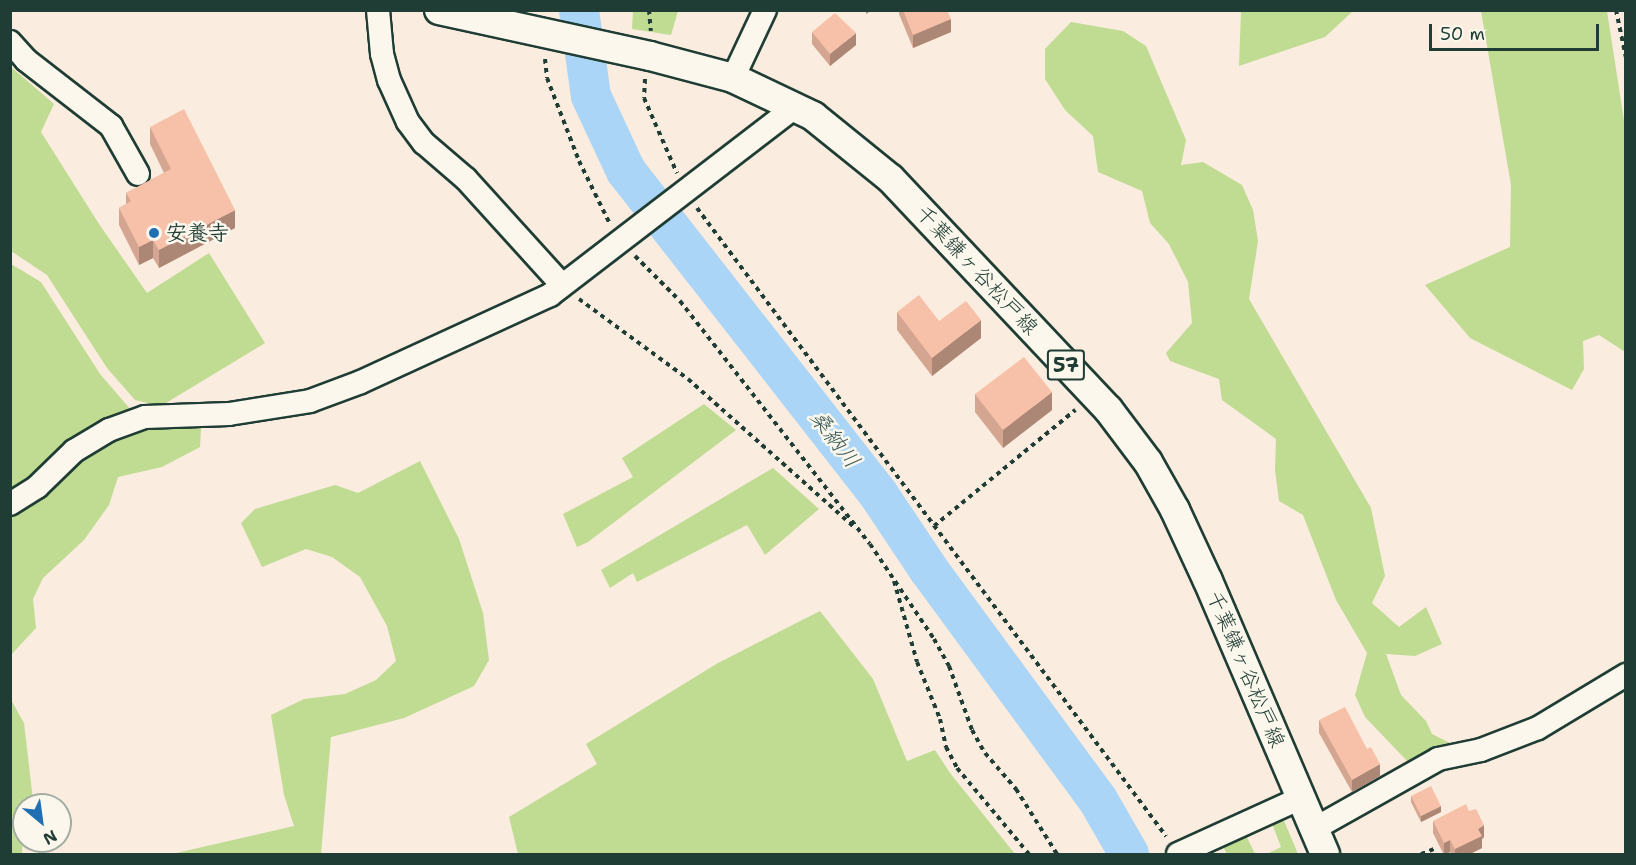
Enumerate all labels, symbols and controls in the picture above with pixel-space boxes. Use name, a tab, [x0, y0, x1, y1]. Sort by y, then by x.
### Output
scale bar	[1432, 12, 1602, 50]
text: 50 m	[1440, 22, 1485, 46]
street label: 千葉鎌ヶ谷松戸線	[910, 200, 1044, 340]
place label: 安養寺	[166, 220, 229, 246]
marker: 安養寺	[147, 226, 161, 240]
road number: 57	[1046, 348, 1086, 382]
water label: 桑納川	[804, 405, 866, 473]
street label: 千葉鎌ヶ谷松戸線	[1202, 587, 1290, 751]
north arrow	[12, 793, 72, 853]
text: N	[39, 825, 61, 850]

